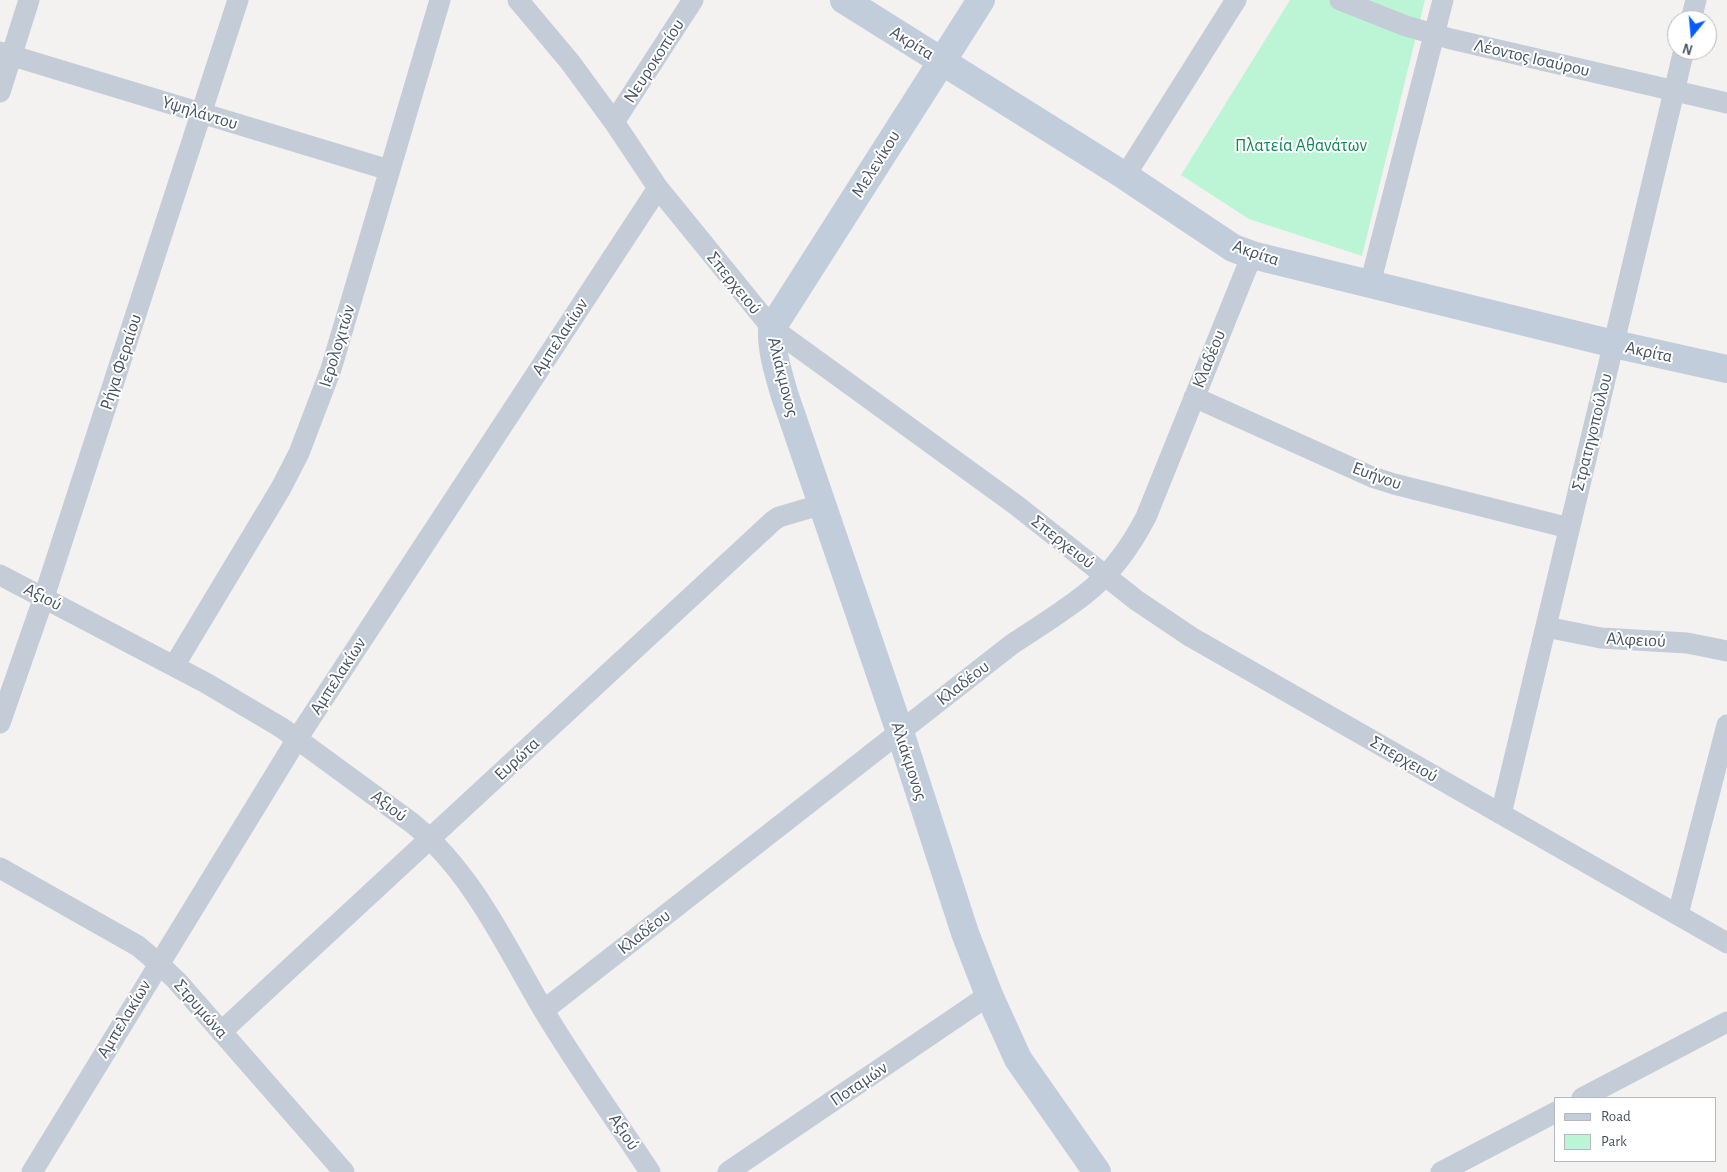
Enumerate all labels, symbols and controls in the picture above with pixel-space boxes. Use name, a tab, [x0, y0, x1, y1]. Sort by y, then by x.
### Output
north arrow	[1667, 10, 1717, 60]
street label: Νευροκοπίου	[619, 15, 689, 107]
street label: Ακρίτα	[886, 21, 938, 65]
street label: Λέοντος Ισαύρου	[1472, 34, 1592, 82]
text: N	[1681, 40, 1695, 57]
street label: Υψηλάντου	[160, 91, 240, 135]
street label: Μελενίκου	[847, 126, 905, 202]
park label: Πλατεία Αθανάτων	[1235, 135, 1367, 157]
street label: Ακρίτα	[1230, 235, 1282, 271]
street label: Σπερχειού	[702, 247, 766, 319]
street label: Αμπελακίων	[527, 294, 593, 380]
street label: Ιερολοχιτών	[314, 302, 360, 390]
street label: Ρήγα Φεραίου	[95, 311, 147, 413]
street label: Κλαδέου	[1188, 327, 1230, 391]
street label: Αλιάκμονος	[763, 335, 803, 419]
street label: Ακρίτα	[1623, 336, 1675, 368]
street label: Στρατηγοπούλου	[1567, 371, 1617, 493]
street label: Ευήνου	[1349, 457, 1405, 495]
street label: Σπερχειού	[1027, 511, 1099, 573]
street label: Αξιού	[20, 578, 66, 616]
street label: Αλφειού	[1606, 628, 1666, 652]
street label: Αμπελακίων	[305, 633, 371, 719]
street label: Κλαδέου	[932, 656, 994, 710]
street label: Αλιάκμονος	[886, 719, 932, 803]
street label: Σπερχειού	[1366, 731, 1442, 787]
street label: Ευρώτα	[490, 733, 544, 785]
street label: Αξιού	[367, 785, 411, 827]
street label: Κλαδέου	[613, 905, 675, 959]
street label: Στρυμώνα	[169, 975, 233, 1043]
street label: Αμπελακίων	[92, 976, 156, 1062]
street label: Ποταμών	[826, 1057, 892, 1111]
legend	[1554, 1097, 1717, 1162]
street label: Αξιού	[604, 1109, 644, 1155]
text: Road	[1601, 1109, 1631, 1124]
text: Park	[1601, 1134, 1627, 1149]

